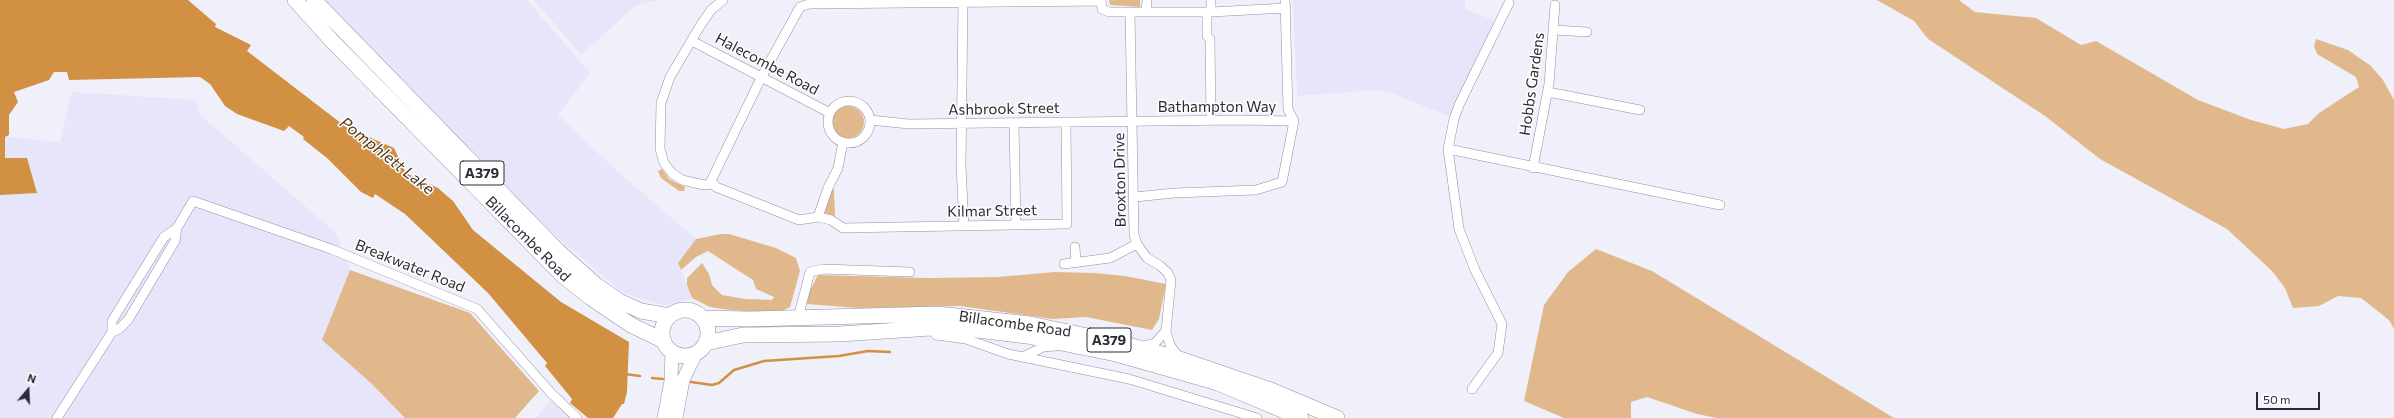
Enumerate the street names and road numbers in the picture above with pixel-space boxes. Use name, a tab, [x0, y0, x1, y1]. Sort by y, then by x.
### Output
street label: Halecombe Road	[712, 29, 822, 99]
street label: Hobbs Gardens	[1516, 31, 1548, 137]
street label: Bathampton Way	[1158, 98, 1276, 116]
street label: Ashbrook Street	[948, 99, 1060, 119]
street label: Broxton Drive	[1110, 132, 1130, 228]
road number: A379	[460, 161, 504, 185]
street label: Billacombe Road	[482, 193, 574, 285]
street label: Kilmar Street	[947, 201, 1037, 221]
street label: Breakwater Road	[352, 236, 468, 296]
street label: Billacombe Road	[958, 307, 1072, 341]
road number: A379	[1087, 328, 1131, 352]

